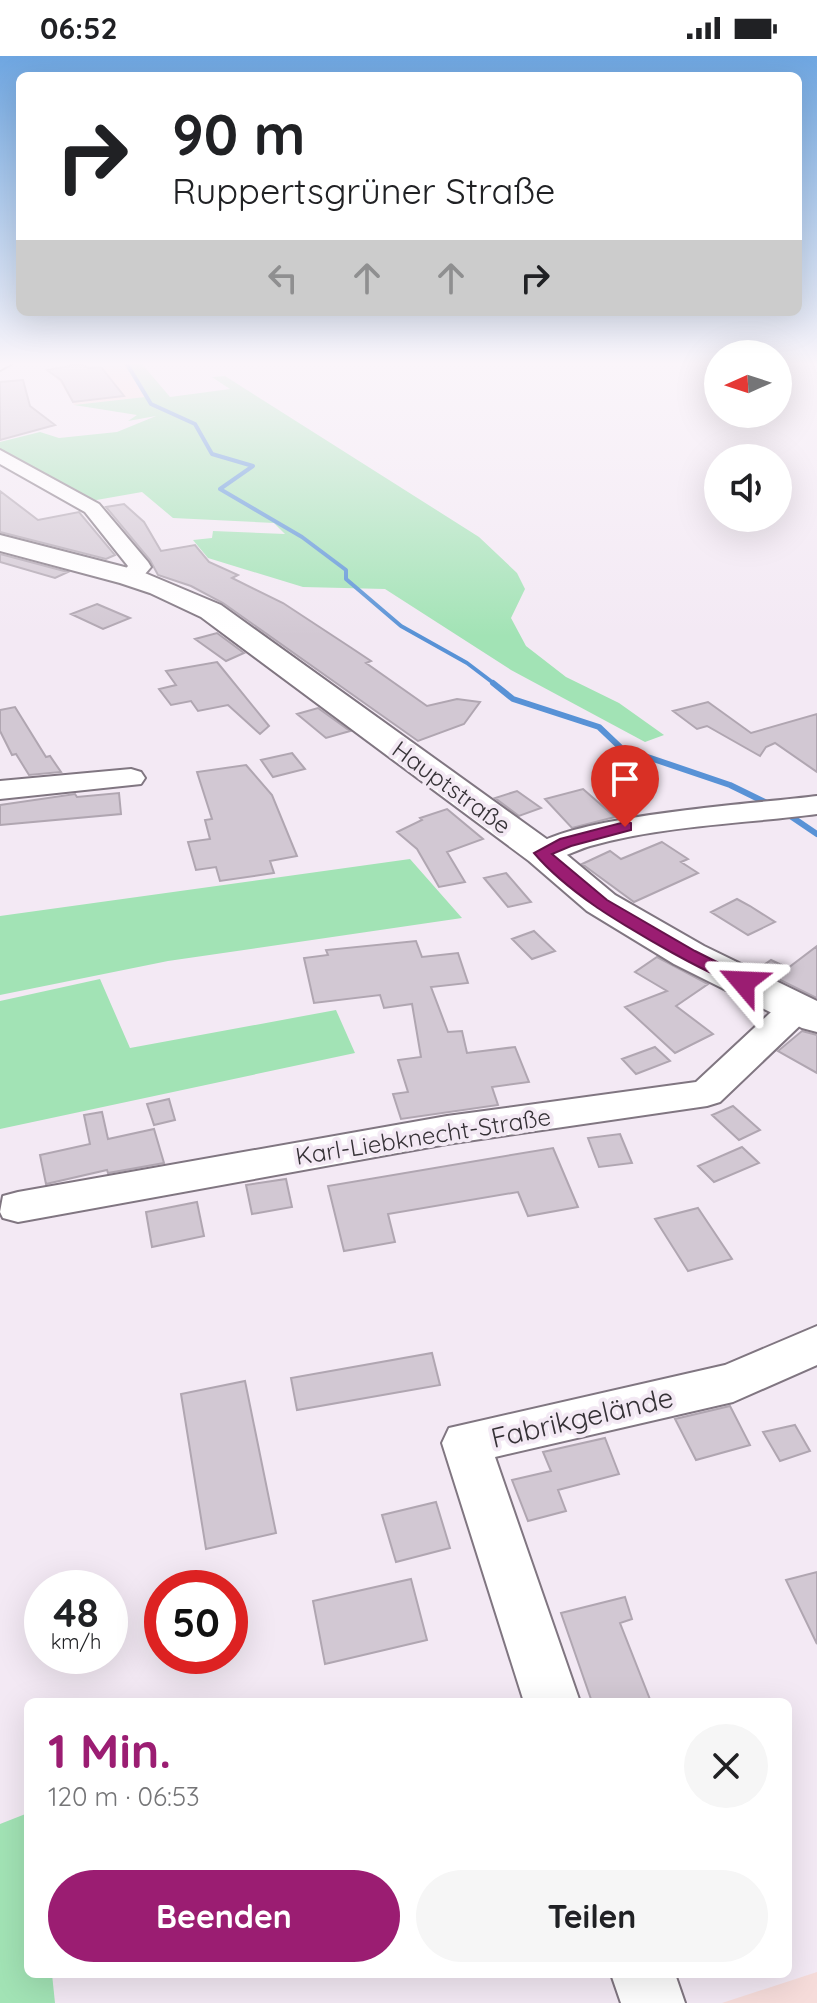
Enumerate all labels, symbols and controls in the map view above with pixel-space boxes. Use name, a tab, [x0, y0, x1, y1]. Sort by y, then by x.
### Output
text: 06:52	[40, 9, 118, 47]
text: 90 m	[172, 99, 306, 169]
icon: right	[40, 104, 144, 208]
text: Ruppertsgrüner Straße	[172, 168, 555, 213]
icon: left	[261, 256, 305, 300]
icon: ahead	[345, 256, 389, 300]
icon: ahead	[429, 256, 473, 300]
icon: right	[513, 256, 557, 300]
north arrow	[704, 340, 792, 428]
map controls	[704, 340, 792, 532]
button: sound	[704, 444, 792, 532]
street label: Hauptstraße	[387, 734, 517, 840]
pin	[591, 745, 659, 827]
icon: arrive	[603, 757, 647, 801]
position arrow	[701, 940, 785, 1024]
street label: Karl-Liebknecht-Straße	[293, 1101, 553, 1171]
street label: Fabrikgelände	[487, 1379, 677, 1455]
speed limit sign: 50	[144, 1570, 248, 1674]
text: 48	[53, 1587, 99, 1637]
text: km/h	[51, 1629, 101, 1654]
text: 1 Min.	[48, 1720, 171, 1780]
button: close	[684, 1724, 768, 1808]
text: 120 m · 06:53	[48, 1780, 200, 1813]
button: Beenden	[48, 1870, 400, 1962]
button: Teilen	[416, 1870, 768, 1962]

